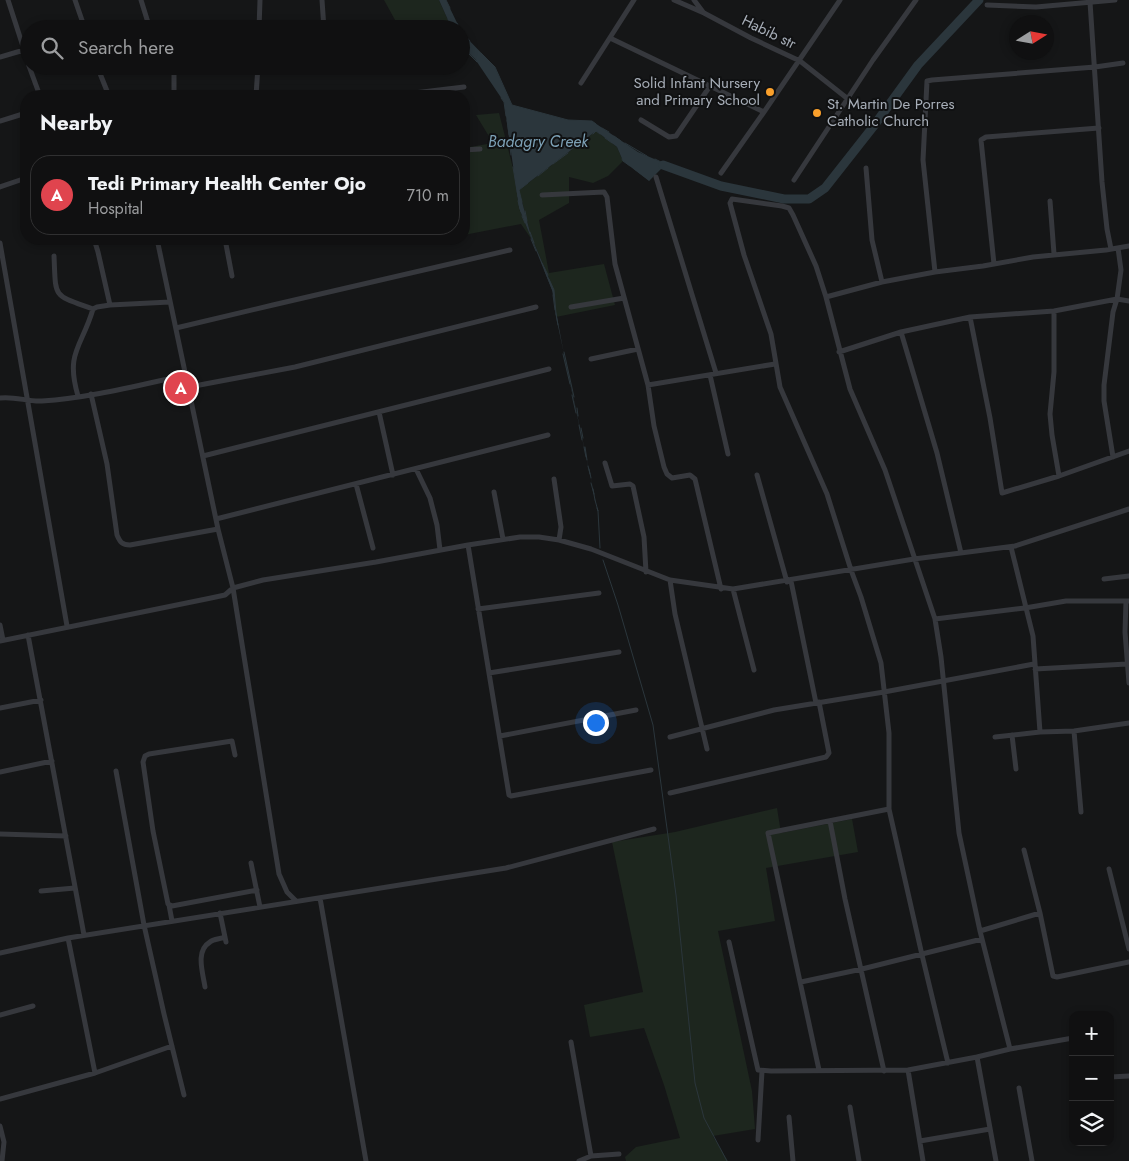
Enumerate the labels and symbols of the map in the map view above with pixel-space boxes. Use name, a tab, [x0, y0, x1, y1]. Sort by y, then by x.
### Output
street label: Habib str	[738, 9, 801, 55]
north arrow	[1009, 15, 1054, 60]
place label: Solid Infant Nursery and Primary School	[634, 72, 760, 111]
marker: Solid Infant Nursery and Primary School	[764, 86, 776, 98]
place label: St. Martin De Porres Catholic Church	[827, 93, 954, 132]
marker: St. Martin De Porres Catholic Church	[811, 107, 823, 119]
water label: Badagry Creek	[488, 130, 589, 153]
pin: A	[165, 369, 197, 407]
your location	[583, 710, 609, 736]

